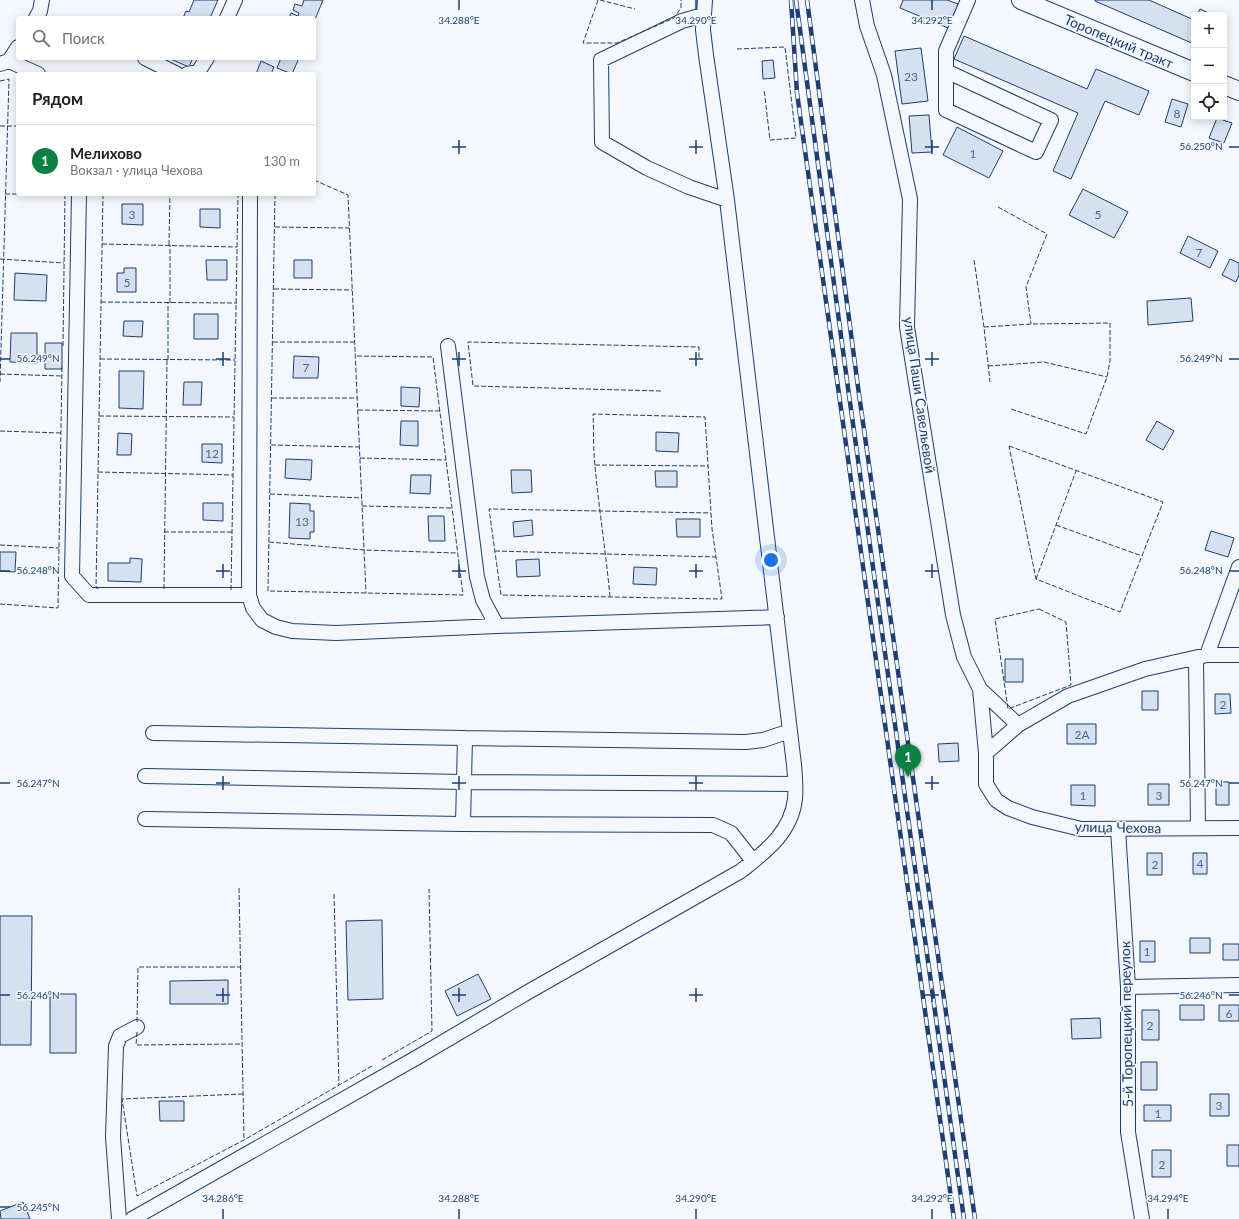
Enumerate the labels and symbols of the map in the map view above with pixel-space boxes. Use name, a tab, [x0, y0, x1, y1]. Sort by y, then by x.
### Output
street label: Торопецкий тракт	[1062, 10, 1176, 72]
text: 34.288°E	[438, 14, 480, 26]
text: 34.290°E	[675, 14, 717, 26]
text: 34.292°E	[911, 14, 953, 26]
house number: 23	[904, 69, 918, 84]
house number: 8	[1174, 106, 1181, 121]
text: 56.250°N	[1179, 140, 1223, 152]
house number: 1	[970, 146, 977, 161]
house number: 3	[129, 207, 136, 222]
house number: 5	[1095, 207, 1102, 222]
house number: 7	[1196, 245, 1203, 260]
house number: 5	[124, 275, 131, 290]
street label: улица Паши Савельевой	[901, 316, 939, 474]
text: 56.249°N	[16, 352, 60, 364]
text: 56.249°N	[1179, 352, 1223, 364]
house number: 7	[303, 360, 310, 375]
house number: 12	[205, 446, 219, 461]
house number: 13	[295, 514, 309, 529]
your location	[761, 550, 781, 570]
text: 56.248°N	[16, 564, 60, 576]
text: 56.248°N	[1179, 564, 1223, 576]
house number: 2	[1220, 697, 1227, 712]
house number: 2А	[1074, 727, 1090, 742]
pin: 1	[895, 744, 921, 777]
text: 56.247°N	[16, 777, 60, 789]
text: 56.247°N	[1179, 777, 1223, 789]
house number: 1	[1080, 788, 1087, 803]
house number: 3	[1156, 788, 1163, 803]
street label: улица Чехова	[1075, 818, 1162, 836]
house number: 4	[1197, 856, 1204, 871]
house number: 2	[1152, 857, 1159, 872]
street label: 5-й Торопецкий переулок	[1116, 940, 1136, 1107]
house number: 1	[1144, 944, 1151, 959]
text: 56.246°N	[16, 989, 60, 1001]
text: 56.246°N	[1179, 989, 1223, 1001]
house number: 6	[1226, 1006, 1233, 1021]
house number: 2	[1147, 1018, 1154, 1033]
house number: 3	[1216, 1098, 1223, 1113]
house number: 1	[1155, 1106, 1162, 1121]
house number: 2	[1159, 1157, 1166, 1172]
text: 34.286°E	[202, 1192, 244, 1204]
text: 34.288°E	[438, 1192, 480, 1204]
text: 34.290°E	[675, 1192, 717, 1204]
text: 34.292°E	[911, 1192, 953, 1204]
text: 34.294°E	[1147, 1192, 1189, 1204]
text: 56.245°N	[16, 1201, 60, 1213]

